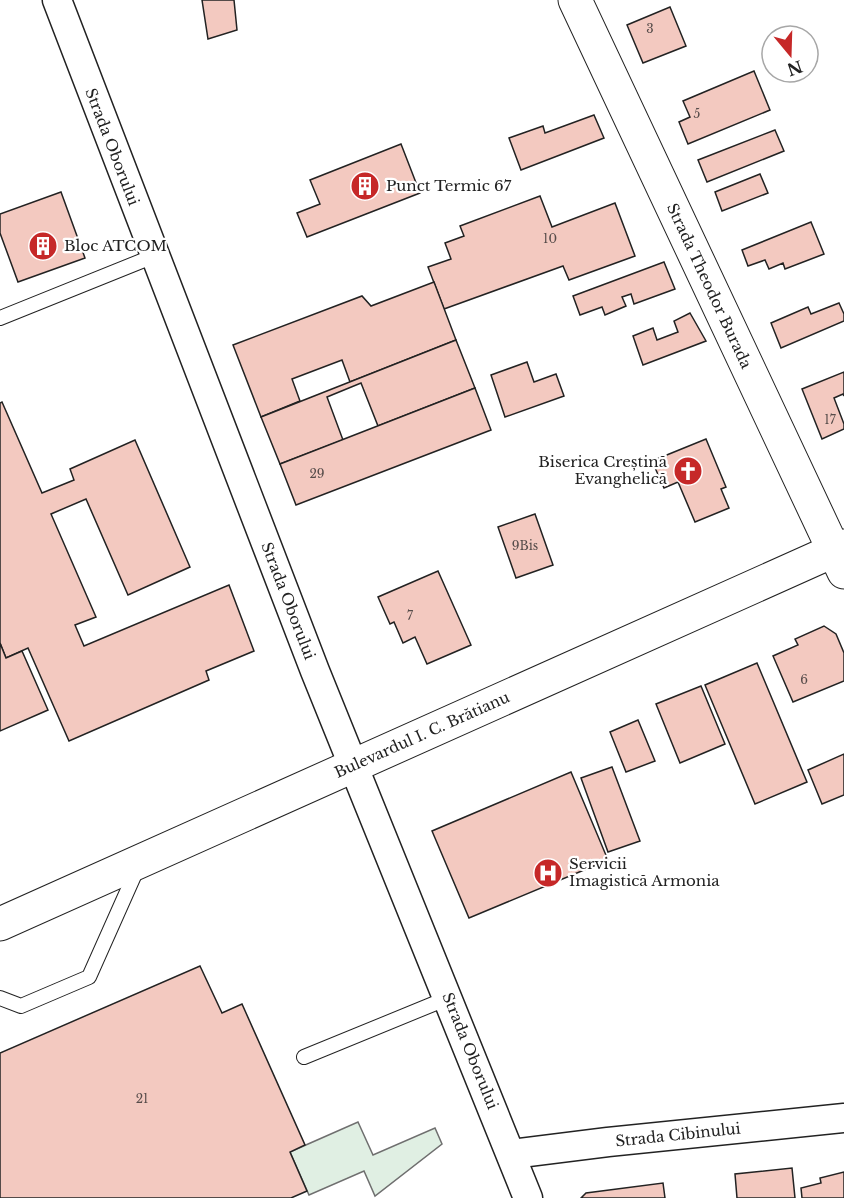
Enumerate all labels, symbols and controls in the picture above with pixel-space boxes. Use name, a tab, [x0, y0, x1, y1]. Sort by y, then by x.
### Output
house number: 3	[646, 21, 654, 36]
north arrow	[760, 24, 820, 84]
text: N	[785, 56, 805, 80]
street label: Strada Oborului	[81, 85, 144, 208]
house number: 5	[694, 106, 701, 121]
building icon: Punct Termic 67	[349, 170, 381, 202]
place label: Punct Termic 67	[386, 176, 512, 195]
street label: Strada Theodor Burada	[663, 200, 756, 372]
building icon: Bloc ATCOM	[27, 230, 59, 262]
house number: 10	[543, 231, 557, 246]
place label: Bloc ATCOM	[64, 236, 167, 255]
house number: 17	[824, 412, 837, 427]
place label: Biserica Creștină Evanghelică	[538, 452, 668, 488]
church icon: Biserica Creștină Evanghelică	[672, 455, 704, 487]
house number: 29	[309, 466, 325, 481]
house number: 9Bis	[512, 538, 538, 553]
street label: Strada Oborului	[257, 539, 320, 662]
house number: 7	[407, 608, 414, 623]
house number: 6	[800, 672, 808, 687]
street label: Bulevardul I. C. Brătianu	[331, 687, 512, 782]
place label: Servicii Imagistică Armonia	[569, 854, 720, 890]
hospital icon: Servicii Imagistică Armonia	[532, 857, 564, 889]
street label: Strada Oborului	[438, 990, 503, 1112]
house number: 21	[136, 1091, 148, 1106]
street label: Strada Cibinului	[614, 1118, 742, 1151]

